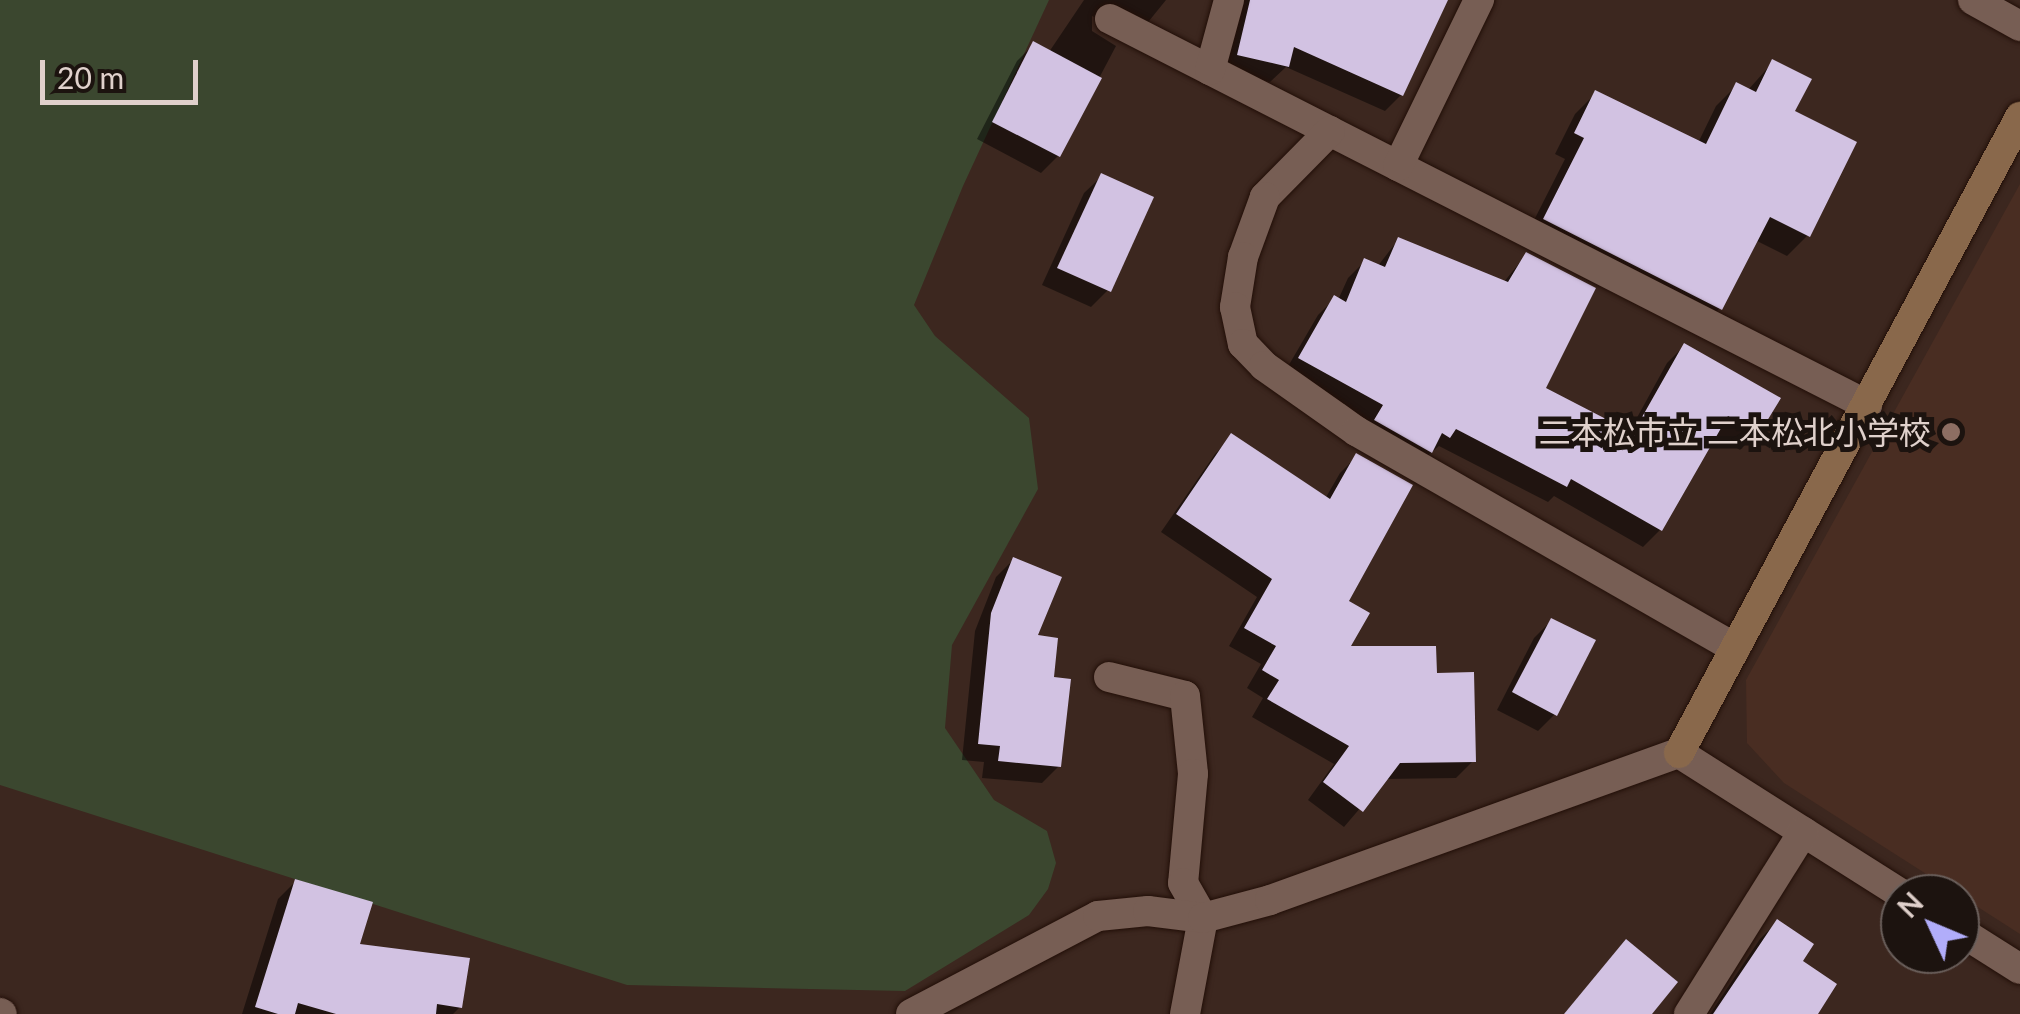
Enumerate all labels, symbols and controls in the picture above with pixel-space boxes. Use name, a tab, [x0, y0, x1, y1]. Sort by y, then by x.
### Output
scale bar	[45, 40, 202, 102]
text: 20 m	[57, 59, 124, 95]
place label: 二本松市立 二本松北小学校	[1539, 413, 1931, 451]
marker: 二本松市立 二本松北小学校	[1940, 421, 1962, 443]
north arrow	[1880, 874, 1980, 974]
text: N	[1890, 885, 1930, 924]

